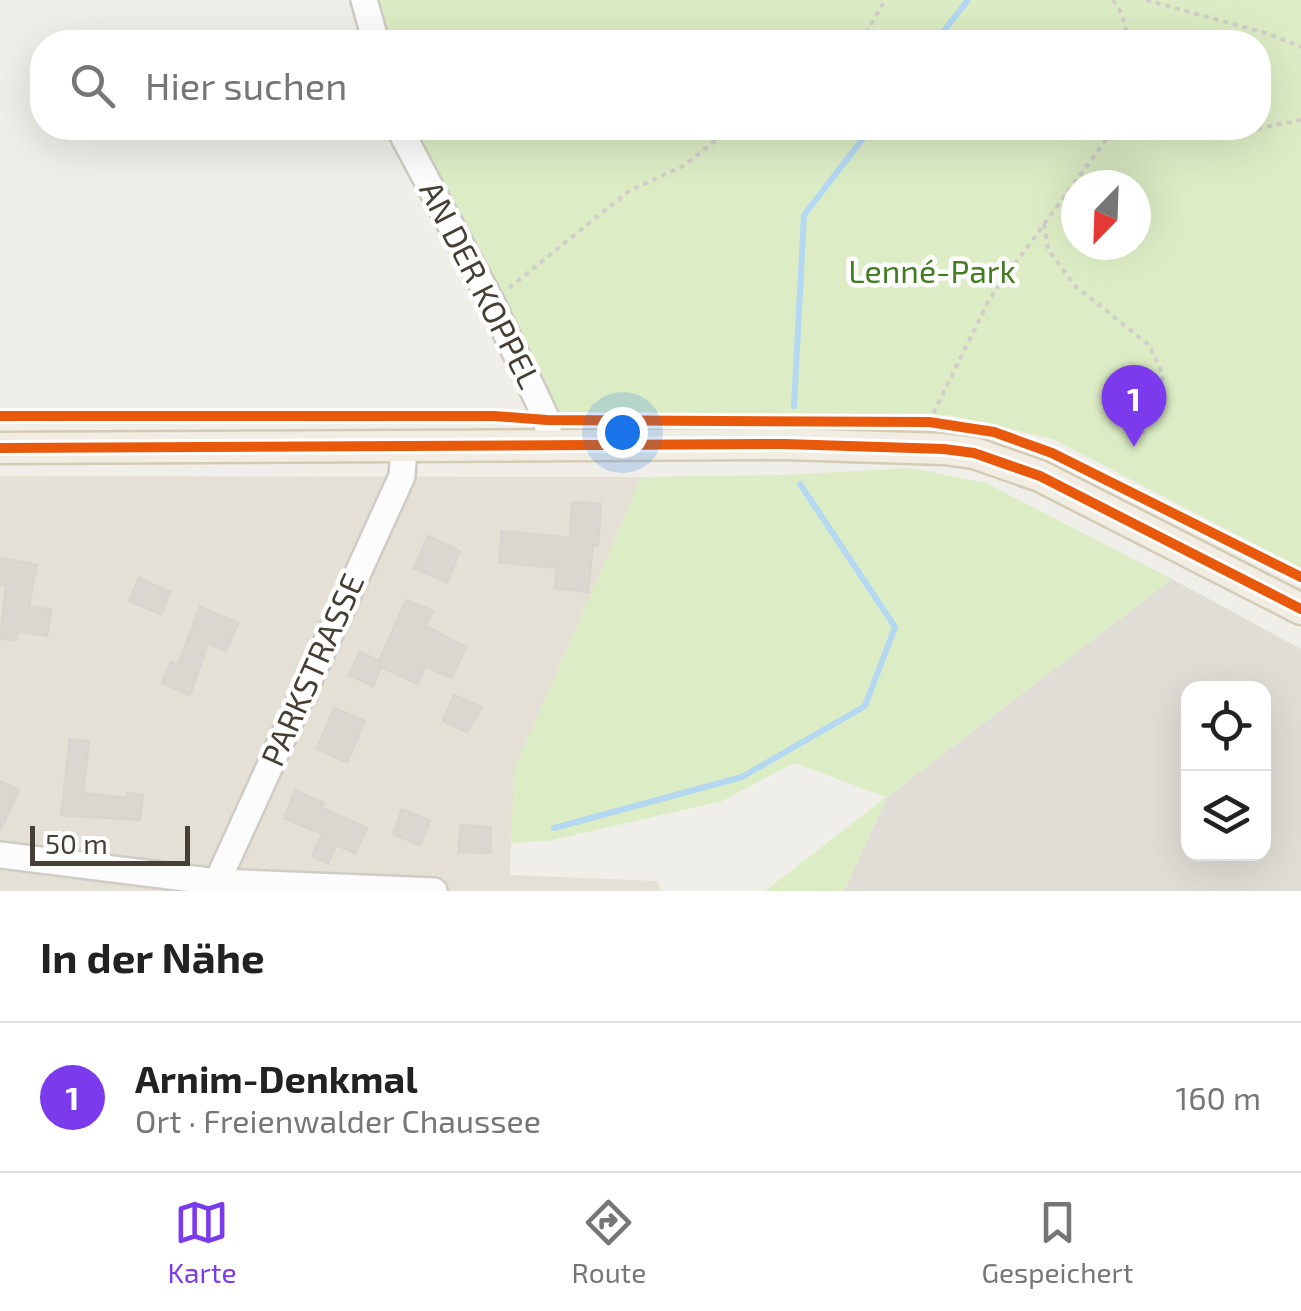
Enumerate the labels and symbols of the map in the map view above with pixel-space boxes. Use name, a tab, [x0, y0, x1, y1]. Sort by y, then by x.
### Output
north arrow	[1061, 170, 1151, 260]
street label: AN DER KOPPEL	[413, 174, 550, 394]
park label: Lenné-Park	[848, 251, 1016, 289]
pin: 1	[1102, 364, 1166, 447]
your location	[597, 407, 648, 458]
street label: PARKSTRASSE	[252, 567, 371, 771]
scale bar	[30, 821, 190, 866]

